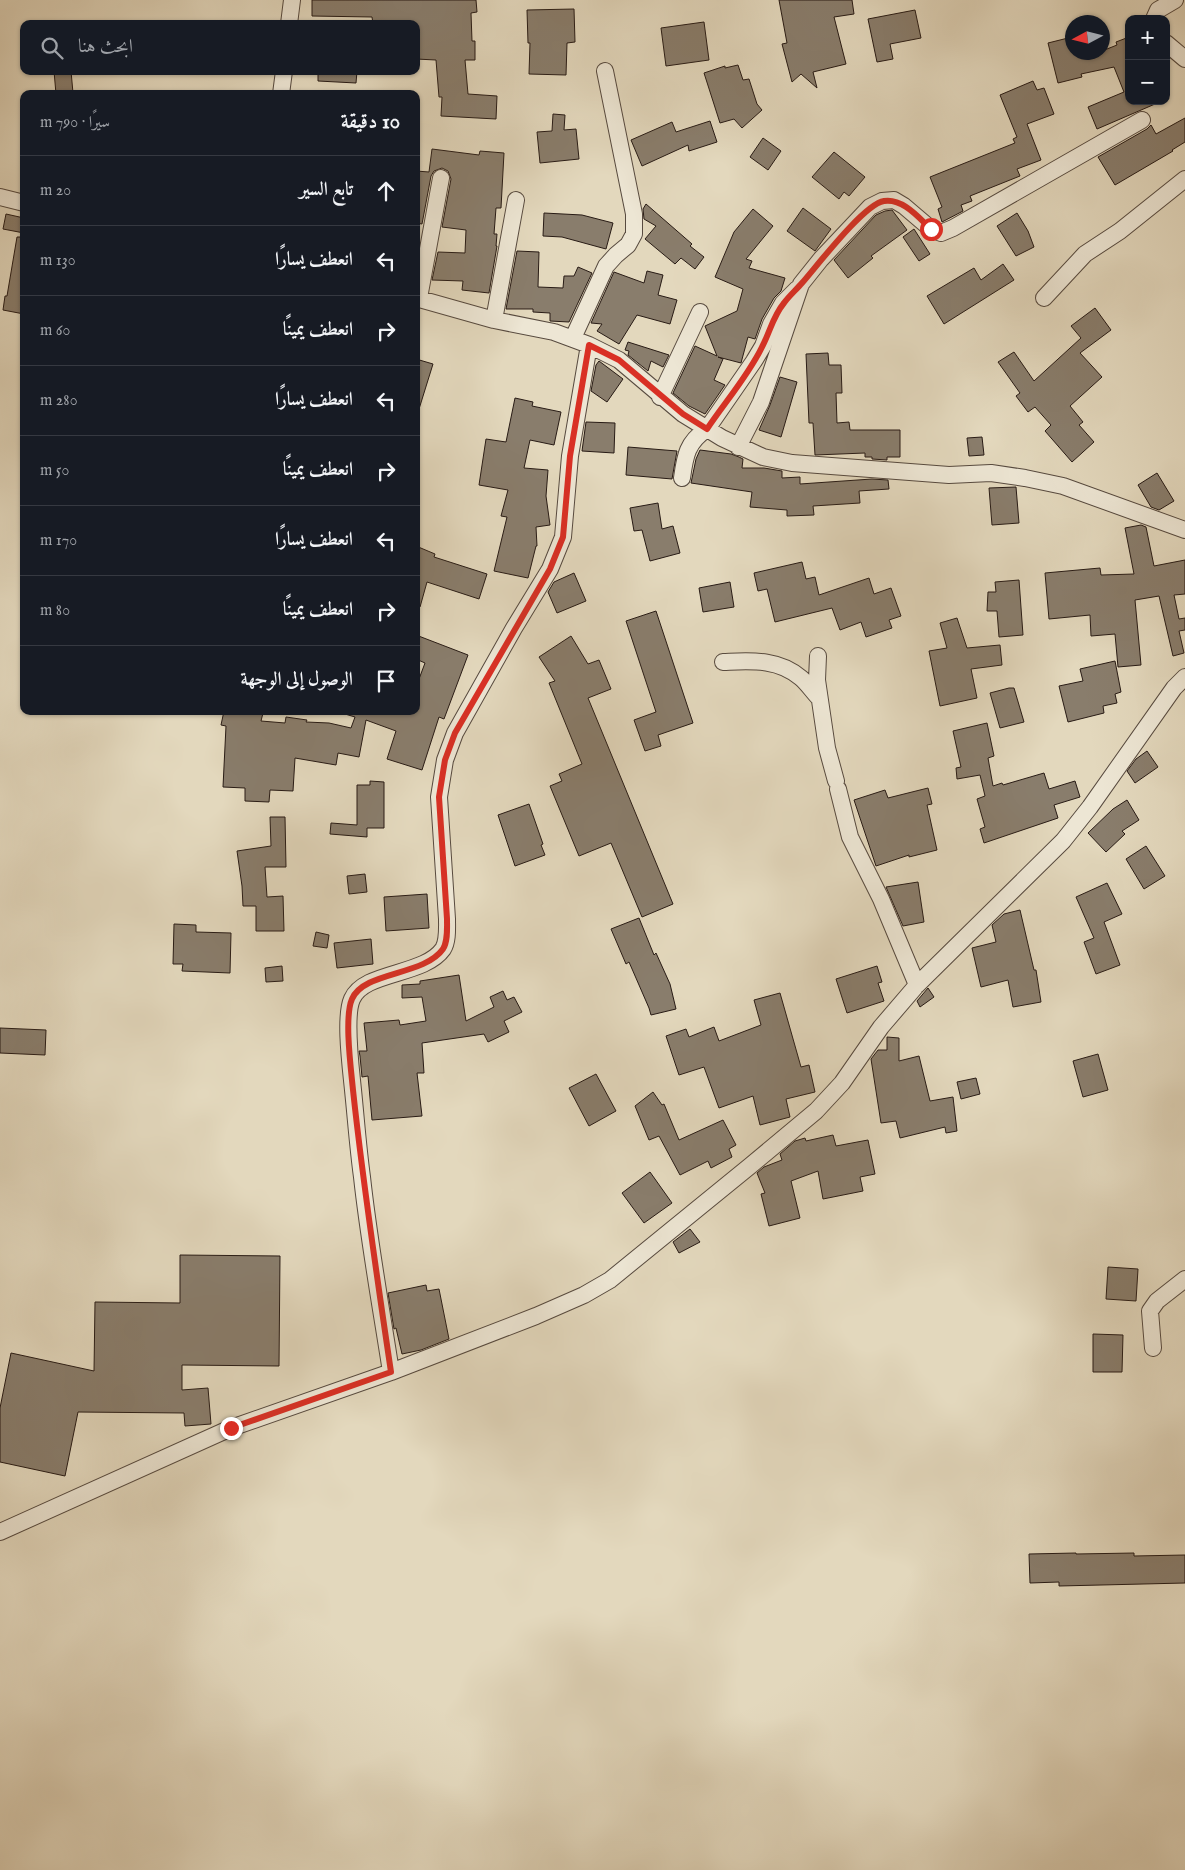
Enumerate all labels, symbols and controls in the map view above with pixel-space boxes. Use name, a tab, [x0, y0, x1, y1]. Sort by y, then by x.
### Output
north arrow	[1065, 15, 1110, 60]
map controls	[1125, 15, 1170, 105]
button: +	[1125, 15, 1170, 60]
search box	[20, 20, 420, 75]
icon: search	[38, 34, 66, 62]
text: ابحث هنا	[78, 35, 133, 59]
button: −	[1125, 60, 1170, 105]
text: 10 دقيقة	[341, 109, 400, 136]
text: سيرًا · 790 m	[40, 113, 110, 133]
icon: ahead	[372, 177, 400, 205]
text: تابع السير	[299, 178, 353, 202]
text: 20 m	[40, 181, 71, 201]
route start	[920, 218, 943, 241]
icon: left	[372, 247, 400, 275]
text: انعطف يسارًا	[275, 248, 353, 272]
text: 130 m	[40, 251, 76, 271]
icon: right	[372, 317, 400, 345]
text: انعطف يمينًا	[283, 318, 353, 342]
text: 60 m	[40, 321, 70, 341]
icon: left	[372, 387, 400, 415]
text: انعطف يسارًا	[275, 388, 353, 412]
text: 280 m	[40, 391, 78, 411]
icon: right	[372, 457, 400, 485]
text: انعطف يمينًا	[283, 458, 353, 482]
text: 50 m	[40, 461, 69, 481]
icon: left	[372, 527, 400, 555]
text: انعطف يسارًا	[275, 528, 353, 552]
text: 170 m	[40, 531, 77, 551]
icon: right	[372, 597, 400, 625]
text: انعطف يمينًا	[283, 598, 353, 622]
text: 80 m	[40, 601, 70, 621]
icon: arrive	[372, 667, 400, 695]
text: الوصول إلى الوجهة	[241, 668, 353, 692]
route end	[220, 1417, 243, 1440]

